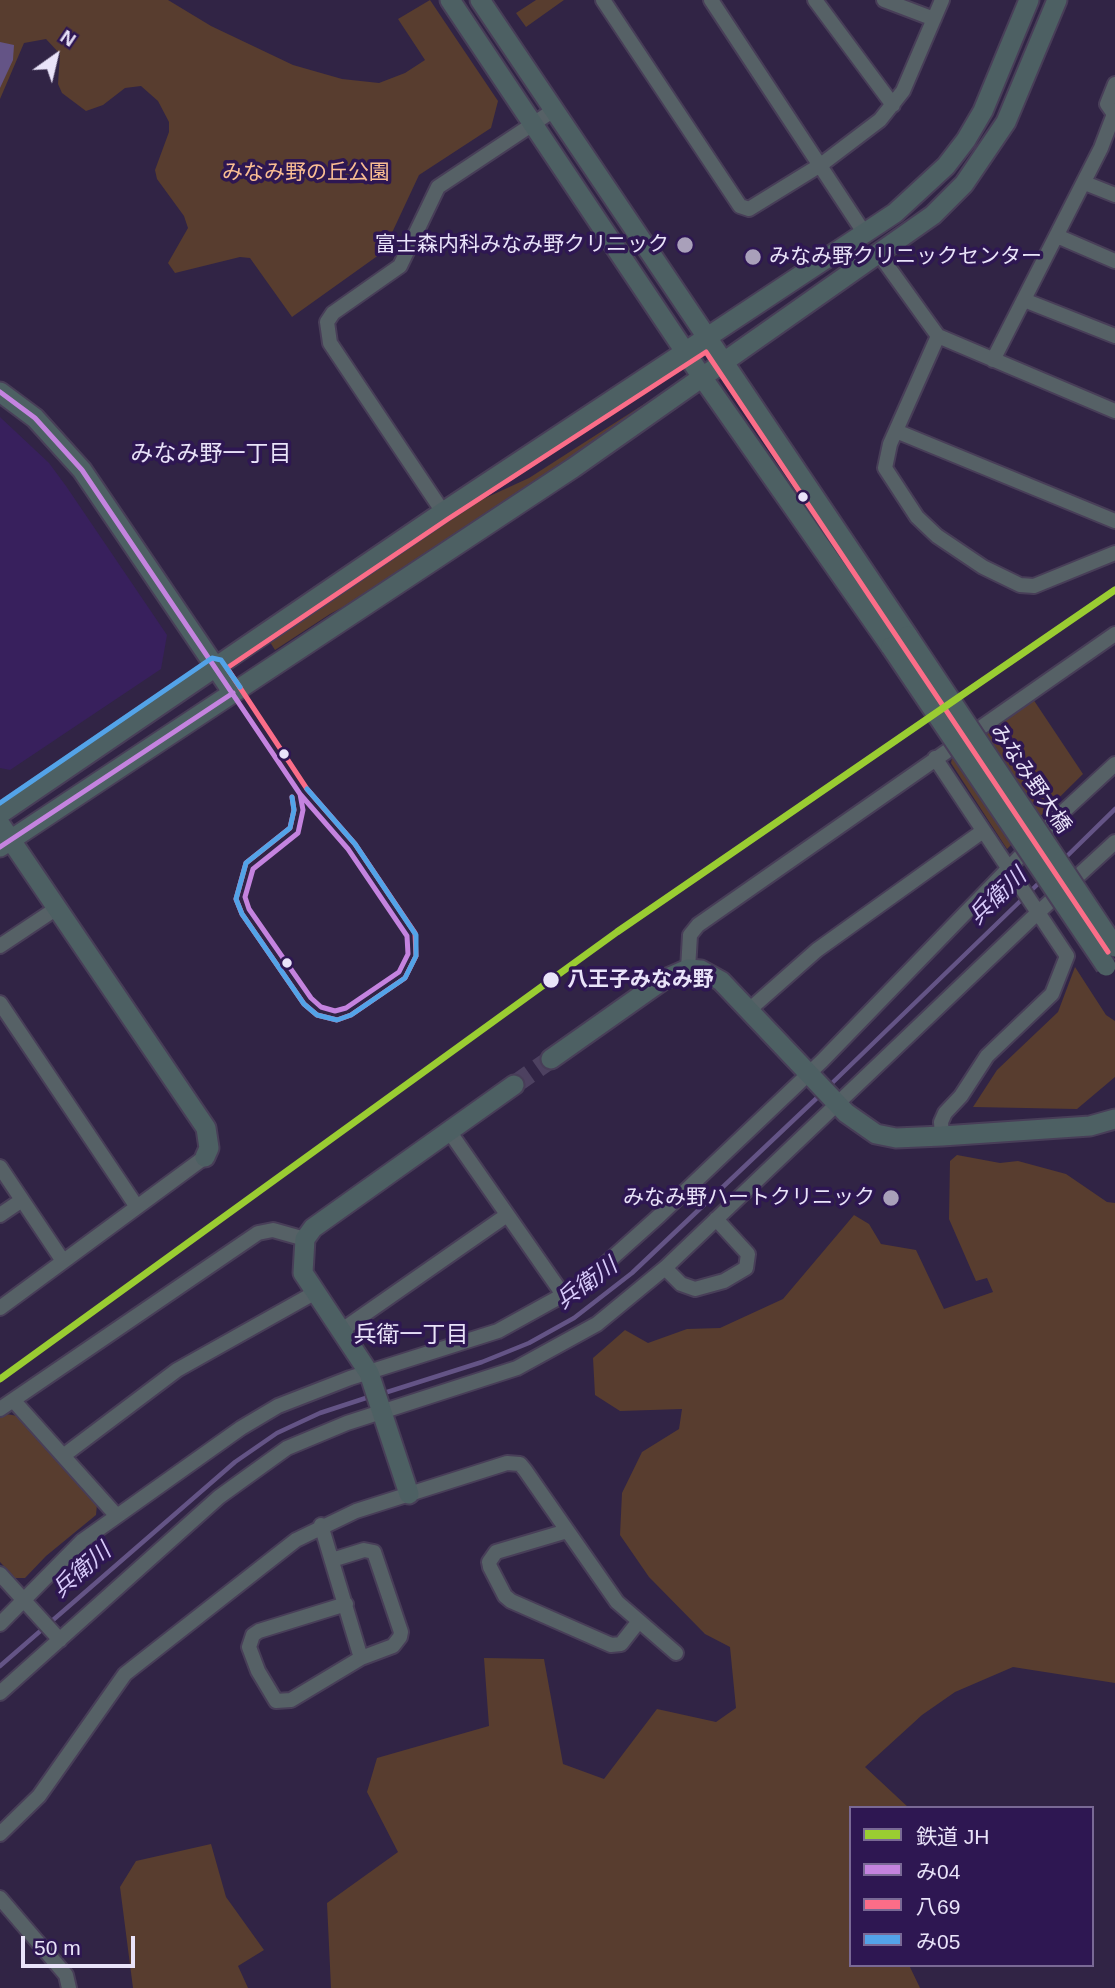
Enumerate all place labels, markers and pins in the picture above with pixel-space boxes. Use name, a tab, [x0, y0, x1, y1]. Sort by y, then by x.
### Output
place label: 富士森内科みなみ野クリニック	[375, 232, 669, 258]
marker: 富士森内科みなみ野クリニック	[675, 235, 695, 255]
place label: みなみ野クリニックセンター	[769, 244, 1042, 270]
marker: みなみ野クリニックセンター	[743, 247, 763, 267]
unlabelled marker	[796, 490, 810, 504]
unlabelled marker	[277, 747, 291, 761]
unlabelled marker	[280, 956, 294, 970]
place label: 八王子みなみ野	[567, 967, 714, 993]
marker: 八王子みなみ野	[541, 970, 561, 990]
place label: みなみ野ハートクリニック	[623, 1185, 875, 1211]
marker: みなみ野ハートクリニック	[881, 1188, 901, 1208]

